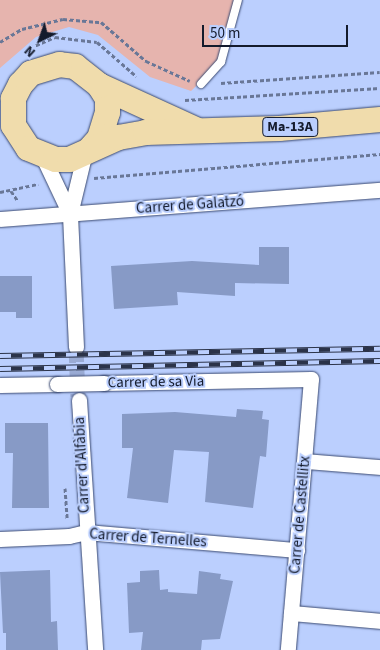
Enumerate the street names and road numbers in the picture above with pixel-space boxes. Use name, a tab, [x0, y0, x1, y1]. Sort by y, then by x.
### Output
road number: Ma-13A	[261, 115, 319, 138]
street label: Carrer de Galatzó	[135, 192, 245, 218]
street label: Carrer de sa Via	[108, 372, 204, 392]
street label: Carrer d'Alfàbia	[70, 416, 94, 514]
street label: Carrer de Castellitx	[286, 455, 314, 575]
street label: Carrer de Ternelles	[89, 525, 207, 551]

